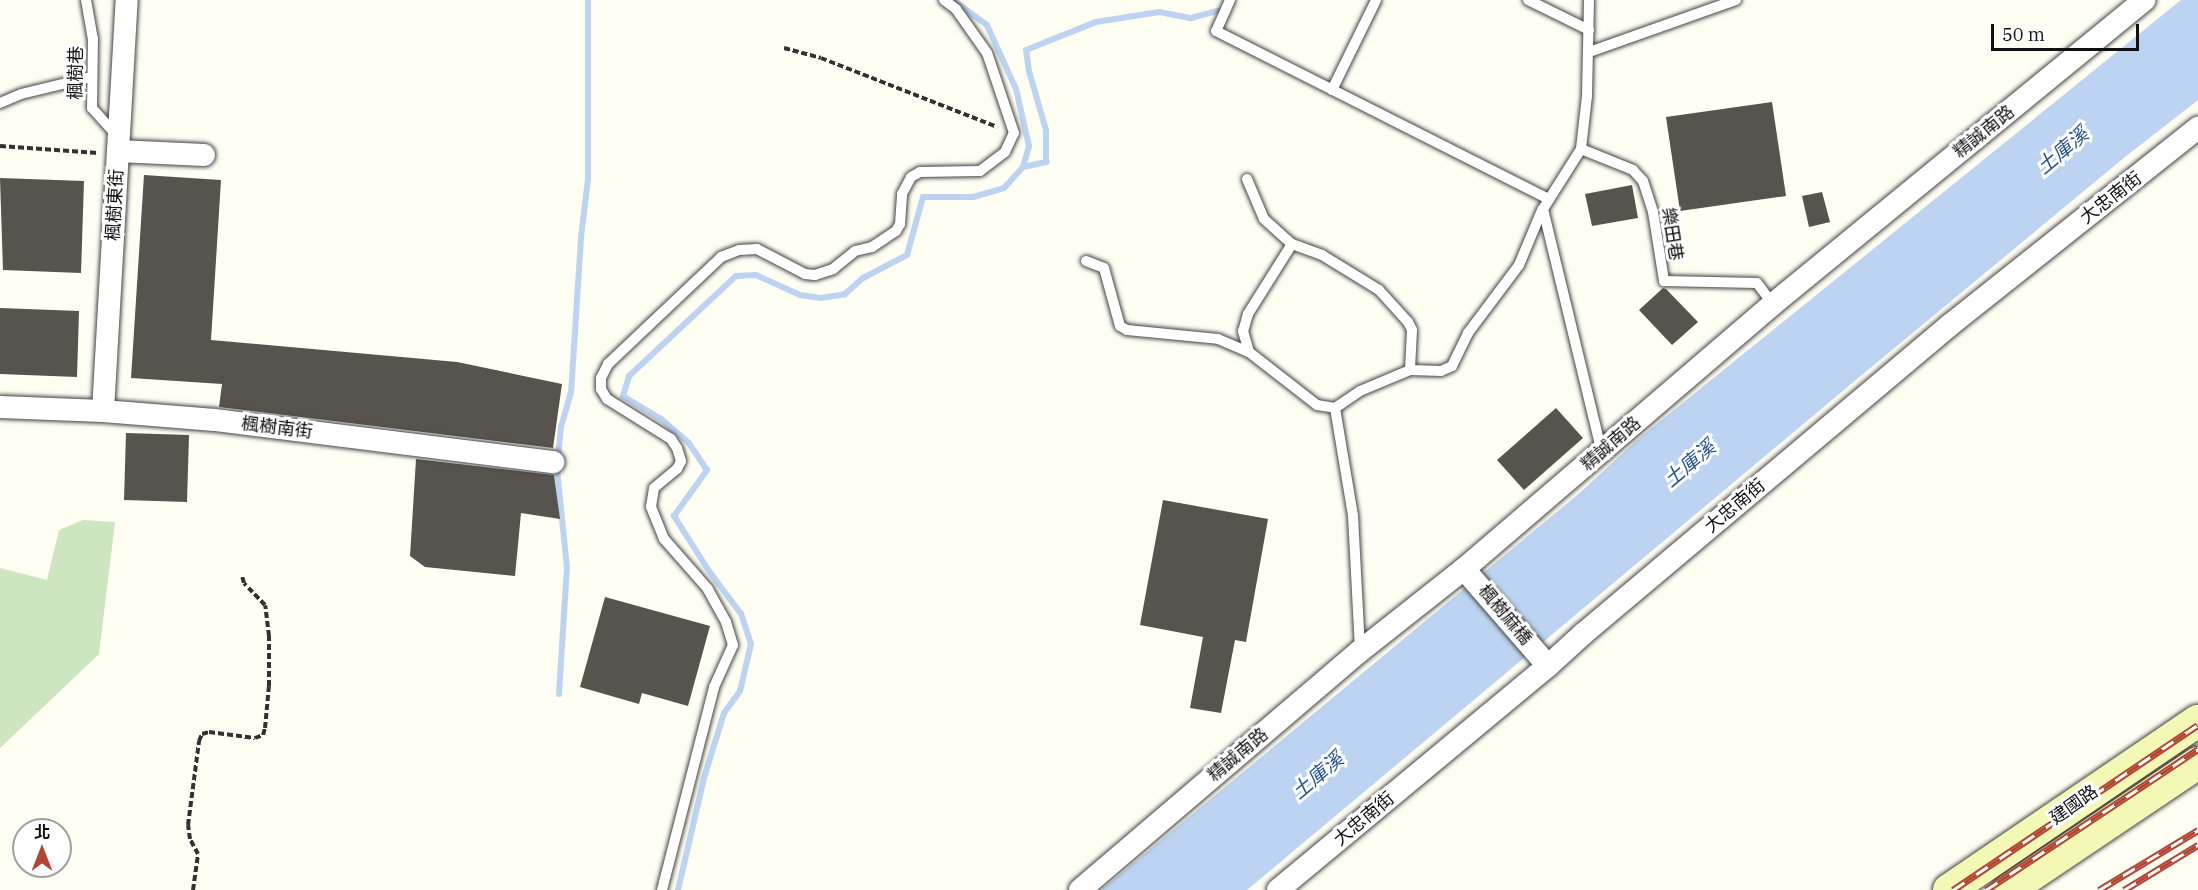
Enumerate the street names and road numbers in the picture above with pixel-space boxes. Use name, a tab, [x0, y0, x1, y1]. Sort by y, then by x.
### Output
street label: 楓樹巷	[65, 46, 87, 100]
street label: 精誠南路	[1949, 101, 2019, 163]
street label: 大忠南街	[2076, 167, 2146, 229]
street label: 楓樹東街	[102, 168, 128, 242]
street label: 樂田巷	[1657, 206, 1687, 262]
street label: 精誠南路	[1577, 412, 1645, 476]
street label: 楓樹南街	[240, 413, 314, 443]
street label: 大忠南街	[1700, 475, 1770, 537]
street label: 楓樹麻橋	[1474, 580, 1536, 650]
street label: 精誠南路	[1203, 724, 1273, 786]
street label: 建國路	[2046, 781, 2102, 829]
street label: 大忠南街	[1329, 788, 1399, 850]

